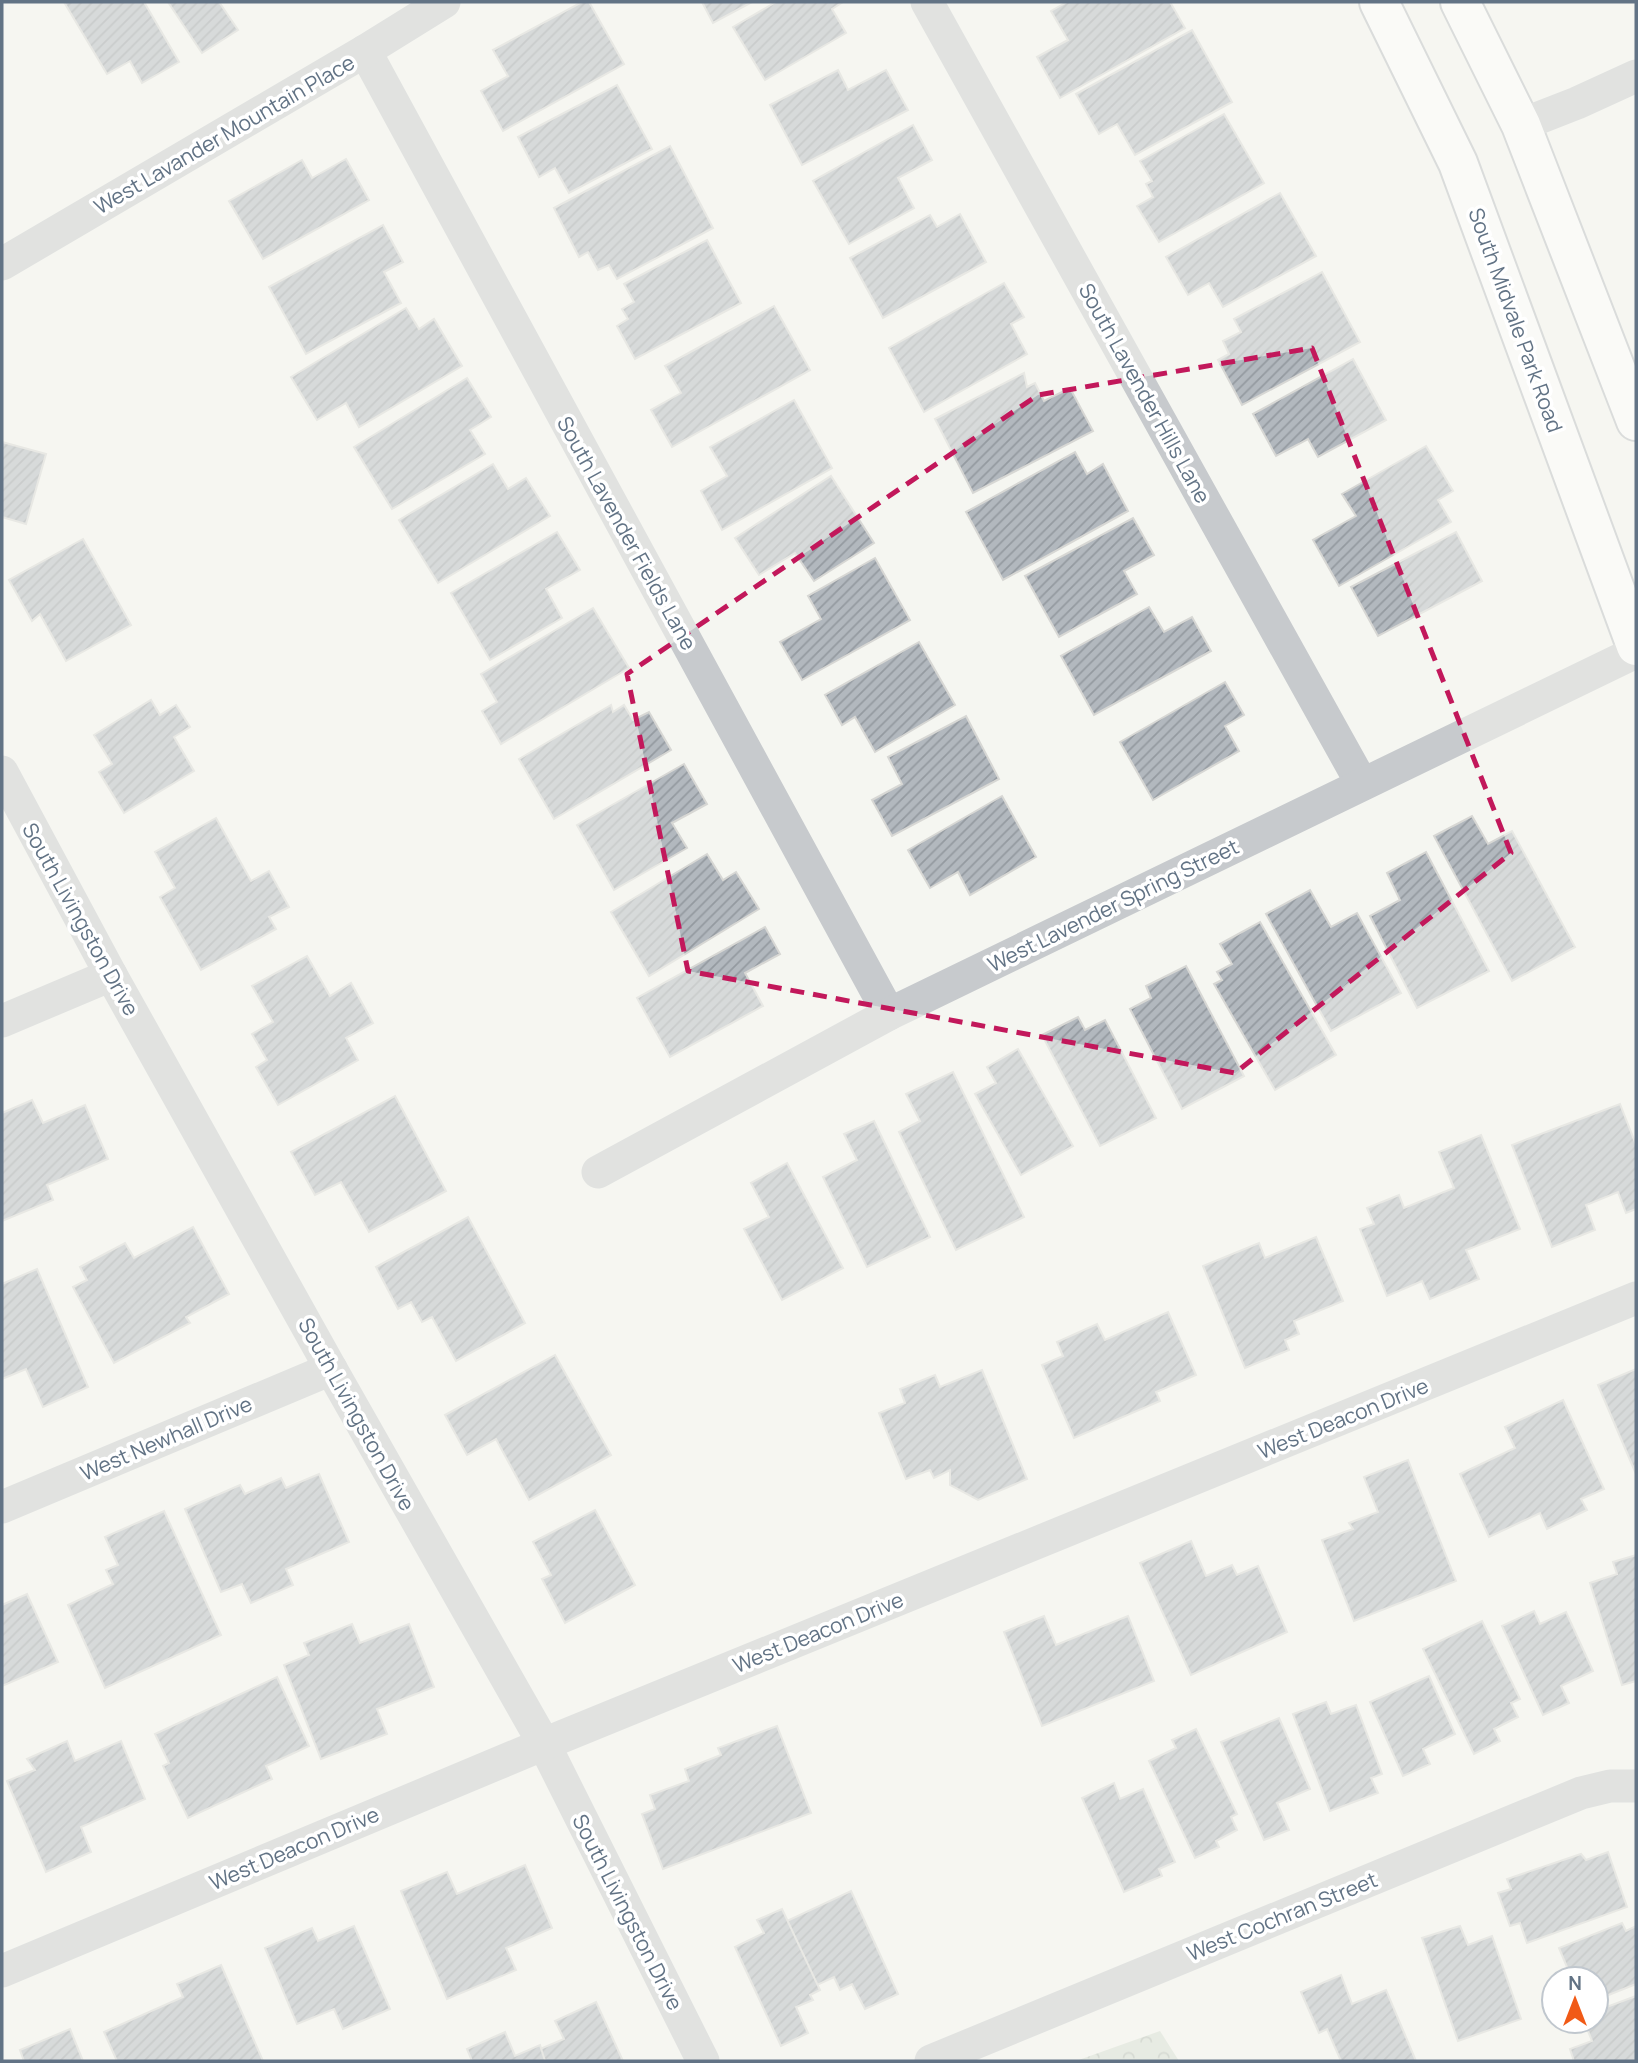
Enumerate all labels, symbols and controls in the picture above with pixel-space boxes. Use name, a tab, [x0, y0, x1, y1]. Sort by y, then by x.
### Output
street label: West Lavander Mountain Place	[89, 48, 359, 220]
street label: South Midvale Park Road	[1462, 204, 1570, 436]
street label: South Lavender Hills Lane	[1073, 278, 1217, 508]
street label: South Lavender Fields Lane	[551, 411, 703, 655]
street label: South Livingston Drive	[16, 818, 146, 1020]
street label: West Lavender Spring Street	[983, 832, 1243, 978]
street label: South Livingston Drive	[292, 1313, 422, 1515]
street label: West Deacon Drive	[1254, 1371, 1432, 1465]
street label: West Newhall Drive	[76, 1389, 256, 1487]
street label: West Deacon Drive	[729, 1585, 907, 1679]
street label: West Deacon Drive	[205, 1800, 383, 1896]
street label: South Livingston Drive	[566, 1809, 690, 2015]
street label: West Cochran Street	[1183, 1865, 1381, 1967]
north arrow	[1540, 1965, 1610, 2035]
text: N	[1568, 1970, 1582, 1996]

